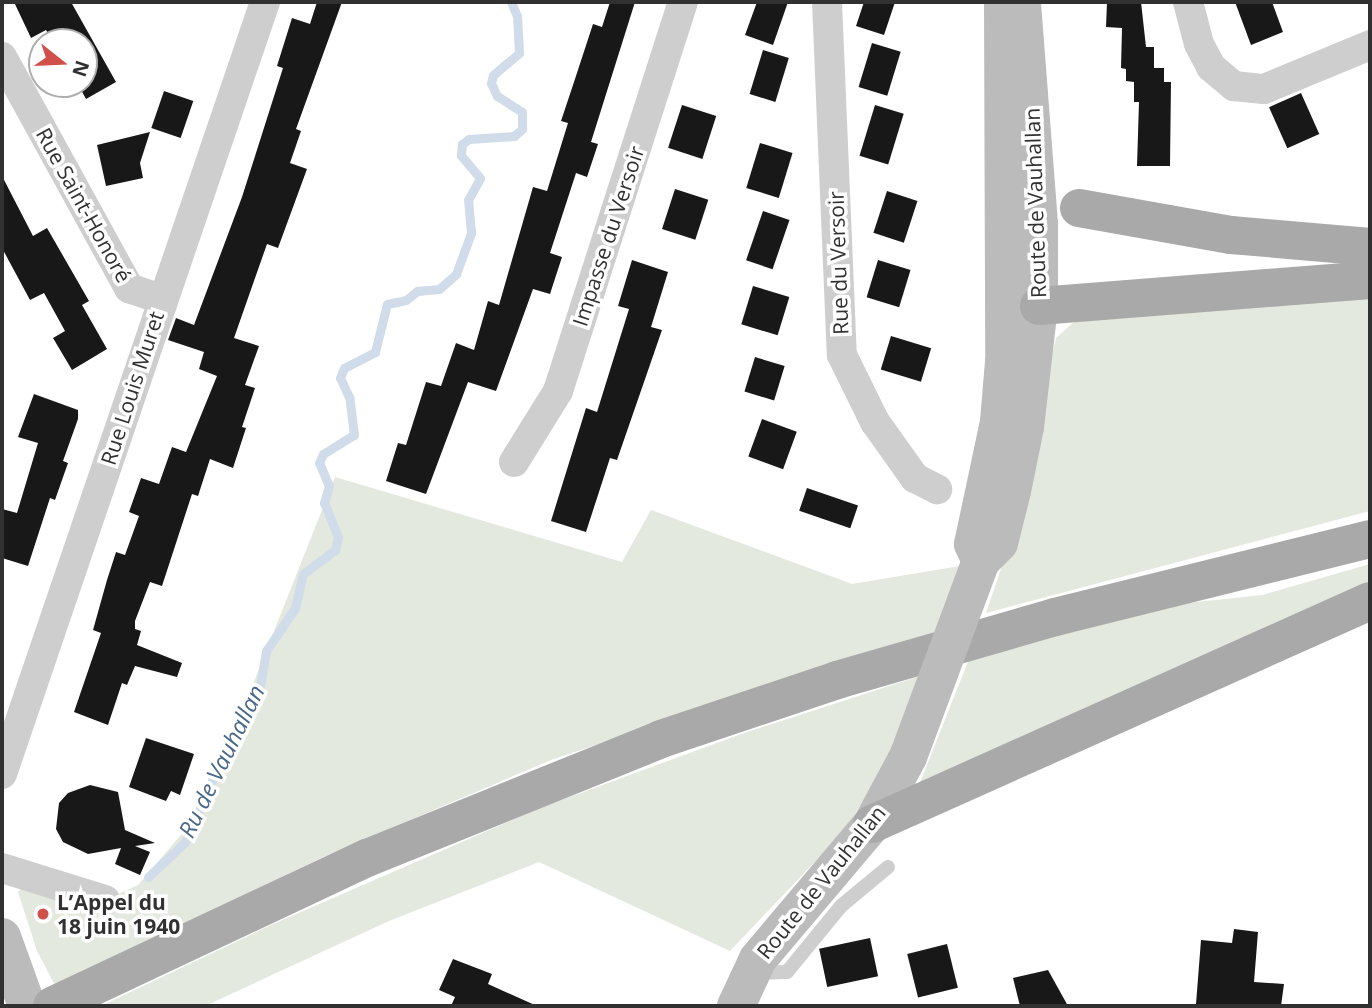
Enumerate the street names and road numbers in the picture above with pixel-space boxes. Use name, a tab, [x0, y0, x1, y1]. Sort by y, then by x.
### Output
street label: Route de Vauhallan	[1019, 108, 1051, 298]
street label: Rue Saint-Honoré	[31, 123, 137, 287]
street label: Impasse du Versoir	[567, 143, 649, 329]
street label: Rue du Versoir	[823, 191, 853, 335]
street label: Rue Louis Muret	[95, 308, 169, 468]
street label: Route de Vauhallan	[751, 800, 891, 964]

